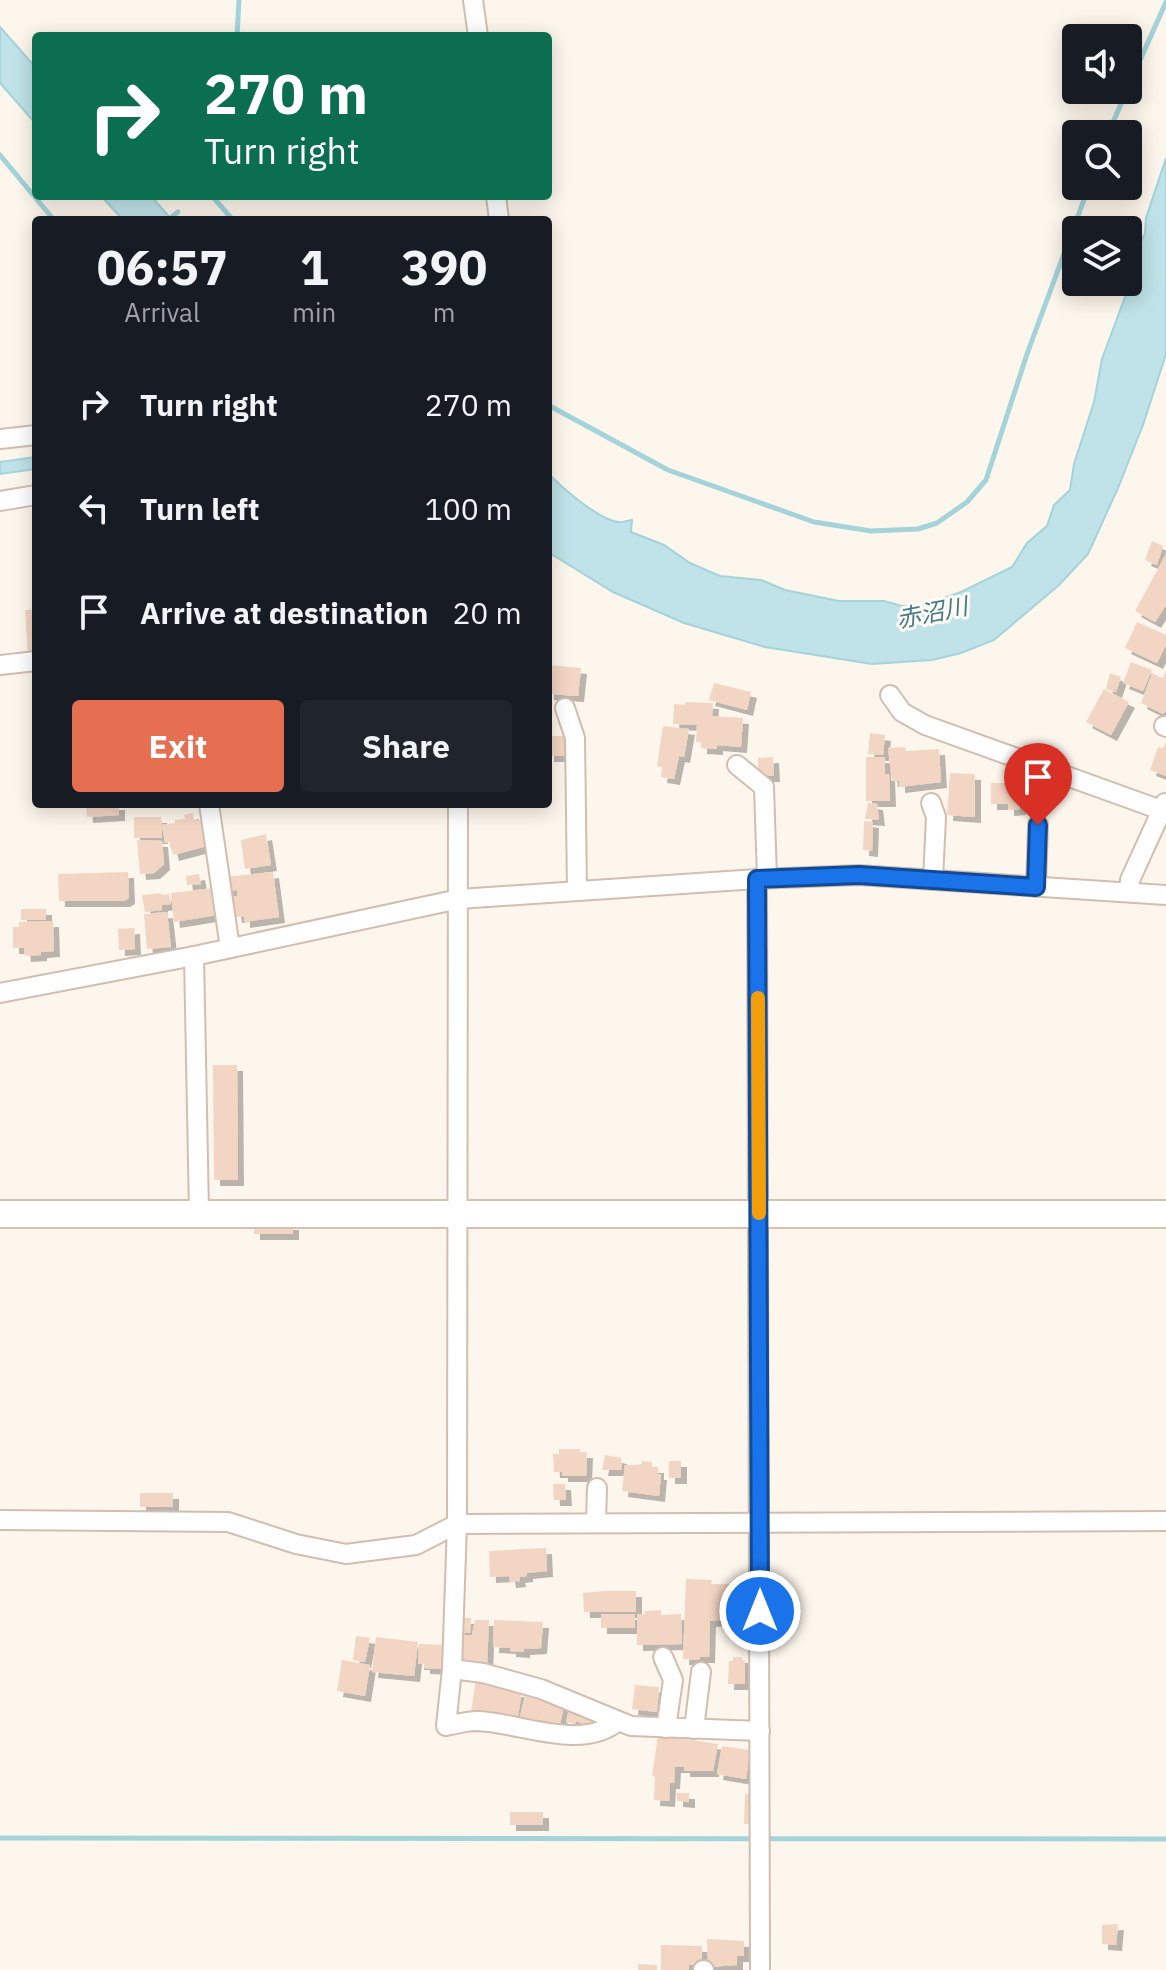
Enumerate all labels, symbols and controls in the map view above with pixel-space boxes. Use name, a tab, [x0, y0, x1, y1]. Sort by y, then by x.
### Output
map controls	[1062, 24, 1142, 296]
button: sound	[1062, 24, 1142, 104]
text: 270 m	[204, 57, 368, 129]
icon: right	[72, 64, 176, 168]
button: search	[1062, 120, 1142, 200]
text: Turn right	[204, 127, 360, 174]
button: layers	[1062, 216, 1142, 296]
text: 06:57	[97, 236, 228, 298]
text: 1	[300, 236, 329, 298]
text: 390	[401, 236, 487, 298]
text: Arrival	[124, 295, 200, 329]
text: min	[292, 295, 336, 329]
text: m	[433, 295, 455, 329]
icon: right	[72, 382, 116, 426]
text: Turn right	[140, 385, 278, 424]
text: 270 m	[425, 385, 512, 424]
icon: left	[72, 486, 116, 530]
text: Turn left	[140, 489, 259, 528]
text: 100 m	[425, 489, 512, 528]
water label: 赤沼川	[893, 589, 973, 635]
icon: arrive	[72, 590, 116, 634]
text: Arrive at destination	[140, 593, 428, 632]
text: 20 m	[452, 593, 522, 632]
button: Exit	[72, 700, 284, 792]
button: Share	[300, 700, 512, 792]
pin	[1004, 743, 1072, 825]
icon: arrive	[1016, 755, 1060, 799]
position arrow	[718, 1569, 802, 1653]

